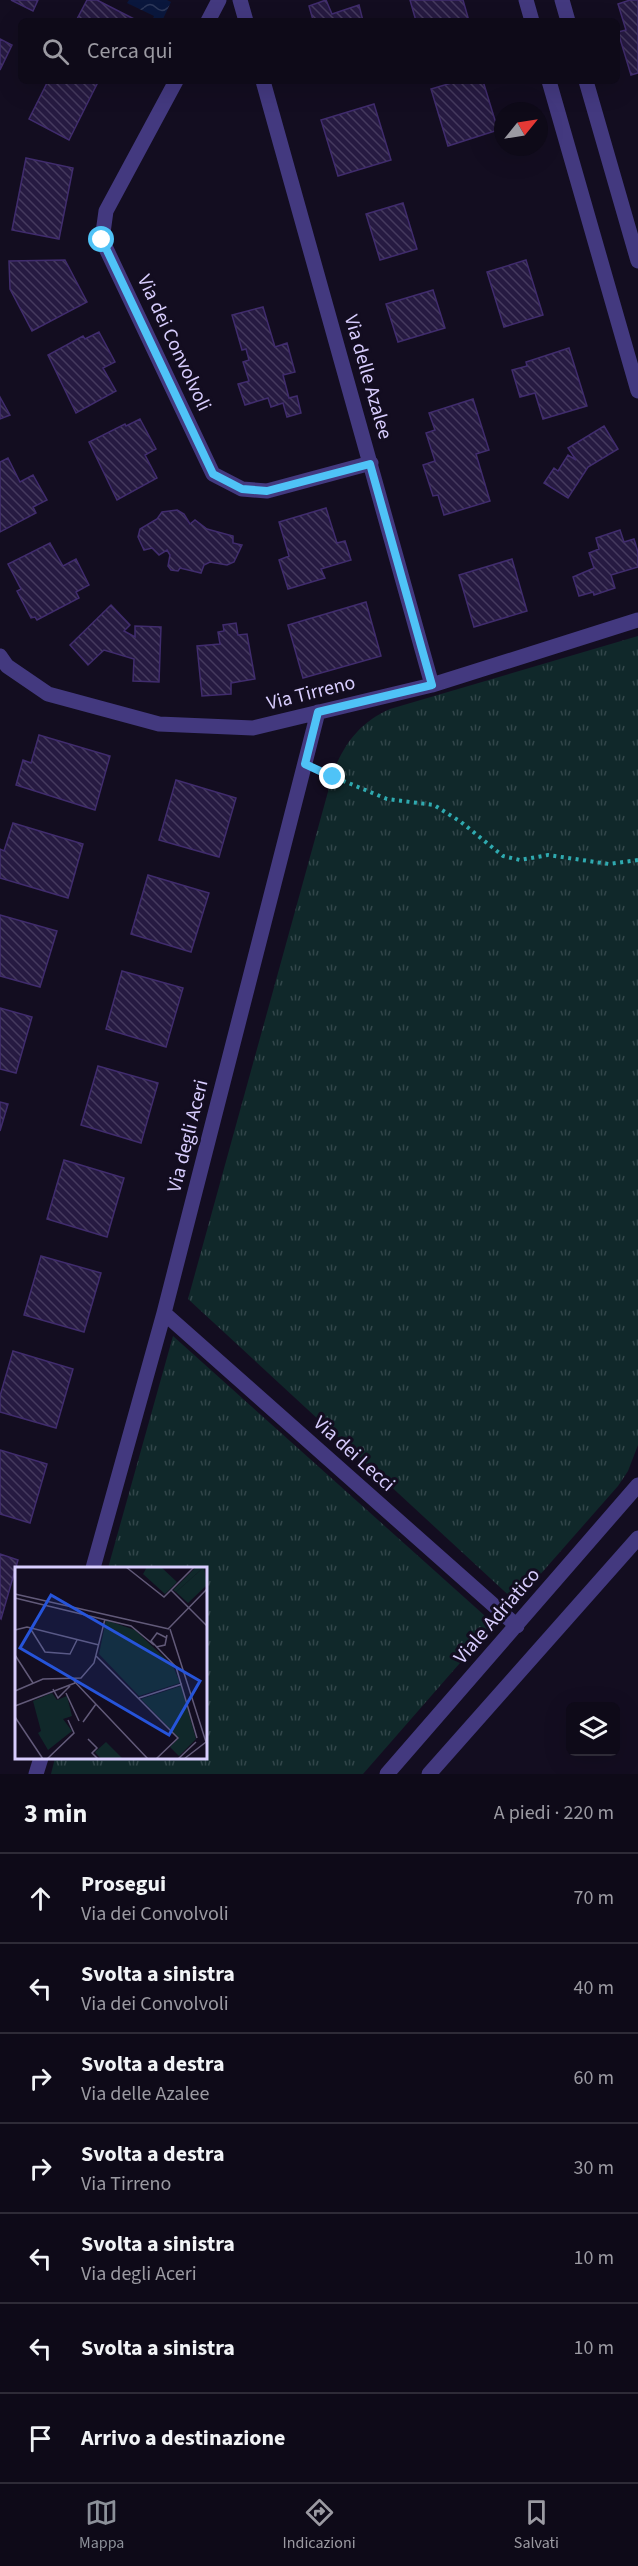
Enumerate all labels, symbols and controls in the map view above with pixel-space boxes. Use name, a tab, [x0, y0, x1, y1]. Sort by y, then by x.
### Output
search box	[18, 18, 620, 84]
icon: search	[39, 35, 72, 68]
text: Cerca qui	[87, 35, 173, 67]
north arrow	[494, 102, 548, 156]
route start	[88, 226, 114, 252]
street label: Via dei Convolvoli	[130, 270, 218, 416]
street label: Via delle Azalee	[337, 311, 399, 443]
street label: Via Tirreno	[264, 668, 358, 718]
route end	[319, 763, 345, 789]
street label: Via degli Aceri	[160, 1077, 216, 1195]
street label: Via dei Lecci	[307, 1410, 401, 1498]
street label: Viale Adriatico	[447, 1562, 547, 1670]
inset map	[15, 1567, 207, 1759]
map controls	[566, 1702, 620, 1756]
button: layers	[566, 1702, 620, 1756]
text: 3 min	[24, 1795, 87, 1832]
text: A piedi · 220 m	[494, 1799, 614, 1827]
text: Prosegui	[81, 1868, 166, 1900]
icon: ahead	[24, 1882, 57, 1915]
text: 70 m	[574, 1884, 614, 1912]
text: Via dei Convolvoli	[81, 1900, 229, 1928]
text: Svolta a sinistra	[81, 1958, 235, 1990]
icon: left	[24, 1972, 57, 2005]
text: 40 m	[574, 1974, 614, 2002]
text: Via dei Convolvoli	[81, 1990, 229, 2018]
text: Svolta a destra	[81, 2048, 225, 2080]
icon: right	[24, 2062, 57, 2095]
text: 60 m	[574, 2064, 614, 2092]
text: Via delle Azalee	[81, 2080, 209, 2108]
text: Svolta a destra	[81, 2138, 225, 2170]
icon: right	[24, 2152, 57, 2185]
text: 30 m	[574, 2154, 614, 2182]
text: Via Tirreno	[81, 2170, 171, 2198]
text: Svolta a sinistra	[81, 2228, 235, 2260]
icon: left	[24, 2242, 57, 2275]
text: 10 m	[574, 2244, 614, 2272]
text: Via degli Aceri	[81, 2260, 197, 2288]
icon: left	[24, 2332, 57, 2365]
text: Svolta a sinistra	[81, 2332, 235, 2364]
text: 10 m	[574, 2334, 614, 2362]
icon: arrive	[24, 2422, 57, 2455]
text: Arrivo a destinazione	[81, 2422, 286, 2454]
tab: Mappa	[79, 2496, 124, 2554]
tab: Indicazioni	[283, 2496, 356, 2554]
tab: Salvati	[514, 2496, 559, 2554]

